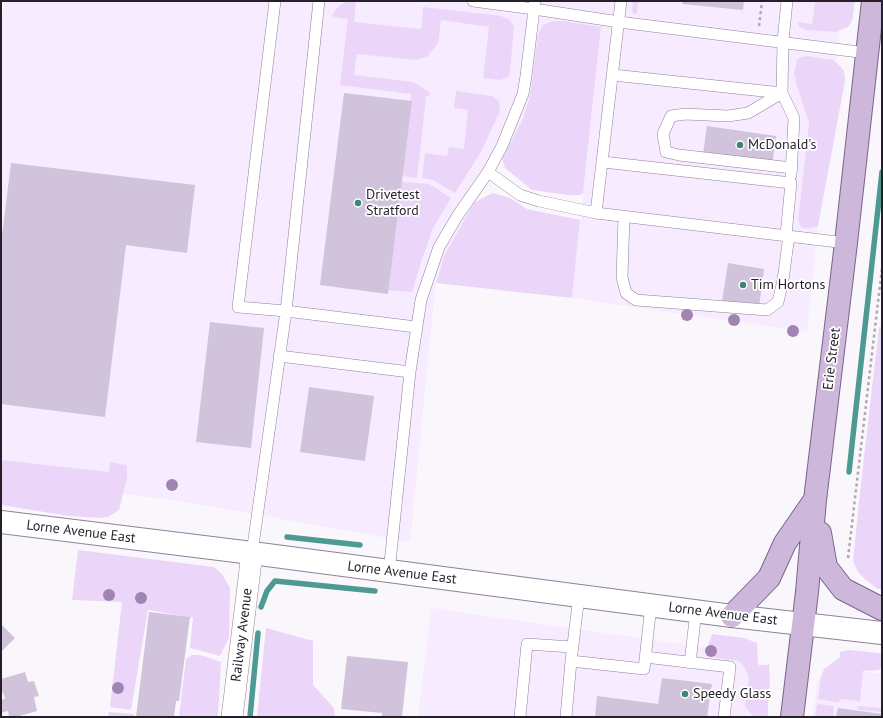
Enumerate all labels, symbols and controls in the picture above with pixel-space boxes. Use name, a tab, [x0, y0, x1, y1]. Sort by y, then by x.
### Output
place label: McDonald's	[748, 137, 816, 153]
marker: McDonald's	[735, 140, 745, 150]
place label: Drivetest Stratford	[366, 187, 420, 220]
marker: Drivetest Stratford	[353, 198, 363, 208]
place label: Tim Hortons	[751, 277, 825, 293]
marker: Tim Hortons	[738, 280, 748, 290]
street label: Erie Street	[820, 327, 844, 391]
street label: Lorne Avenue East	[26, 517, 136, 547]
street label: Lorne Avenue East	[347, 558, 457, 588]
street label: Railway Avenue	[228, 587, 256, 683]
street label: Lorne Avenue East	[668, 599, 778, 629]
place label: Speedy Glass	[693, 686, 771, 702]
marker: Speedy Glass	[680, 689, 690, 699]

